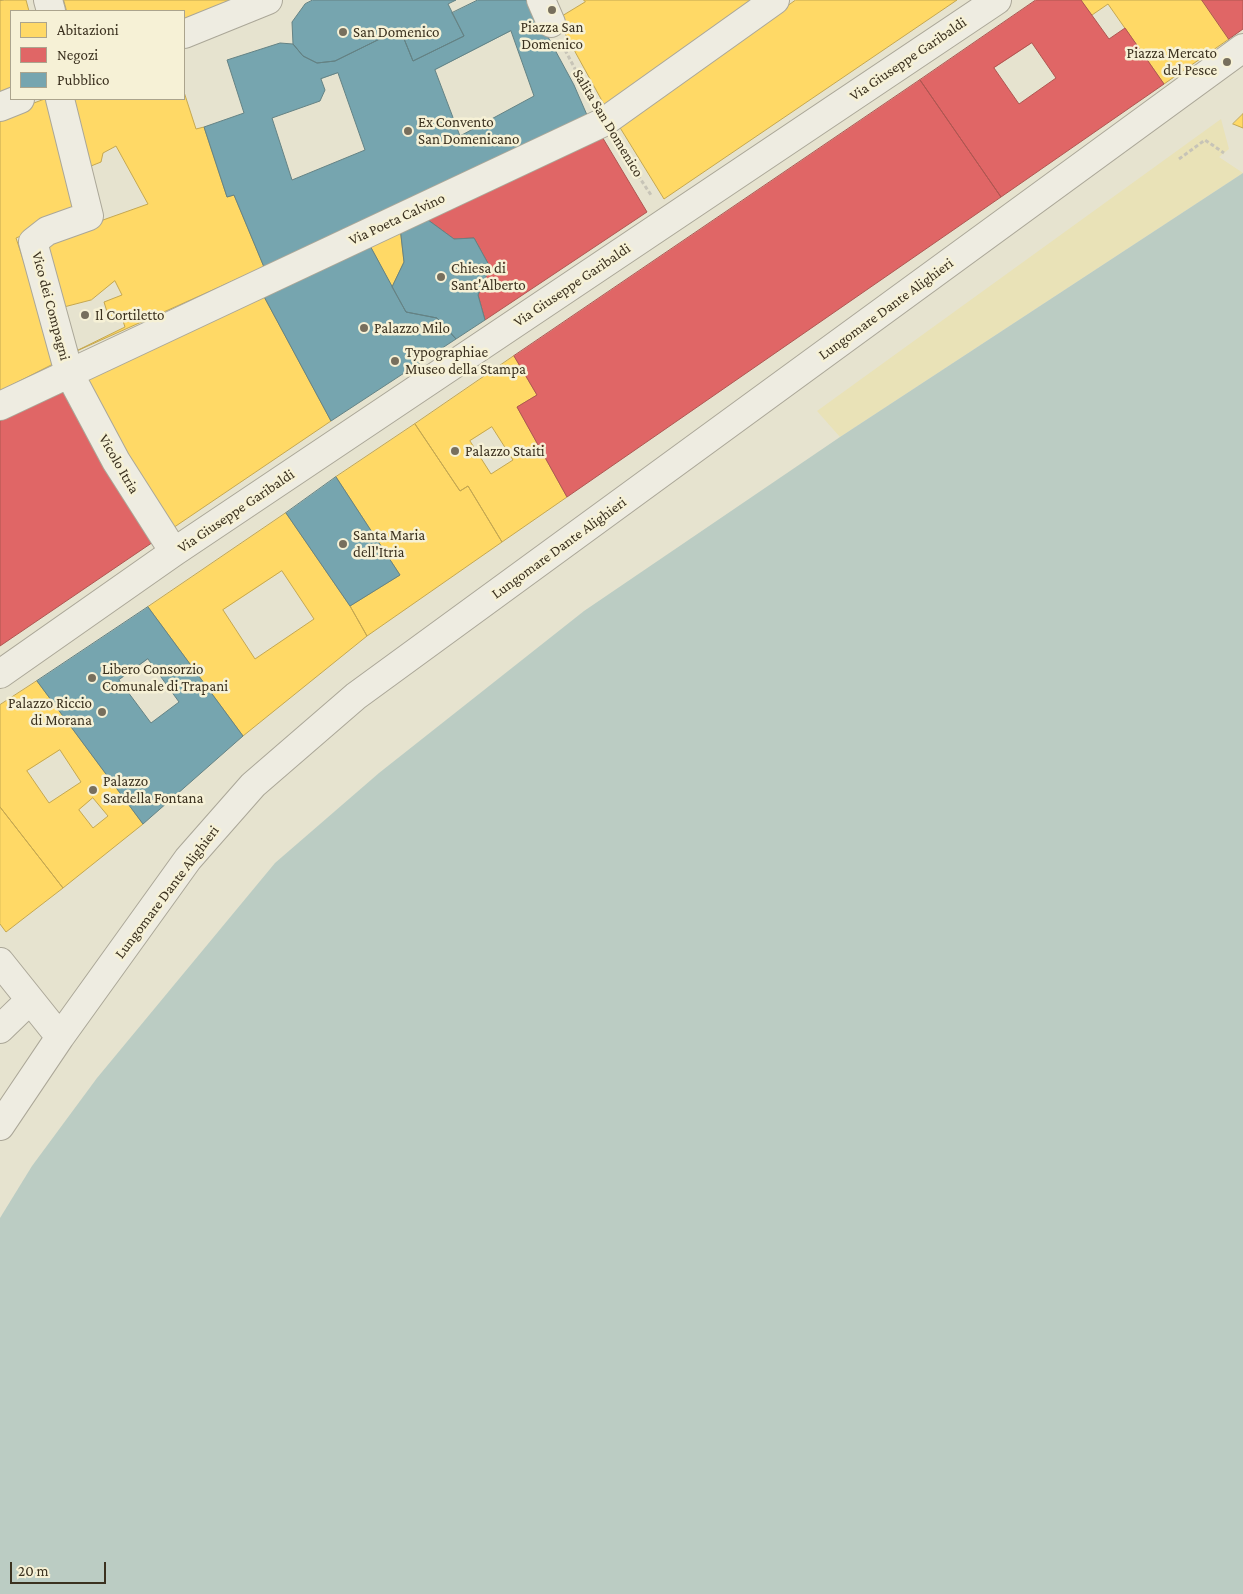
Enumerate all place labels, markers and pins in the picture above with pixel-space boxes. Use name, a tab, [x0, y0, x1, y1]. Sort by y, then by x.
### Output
marker: Piazza San Domenico	[546, 4, 558, 16]
place label: Piazza San Domenico	[521, 18, 583, 53]
place label: San Domenico	[353, 23, 439, 41]
marker: San Domenico	[337, 26, 349, 38]
place label: Piazza Mercato del Pesce	[1127, 44, 1217, 79]
marker: Piazza Mercato del Pesce	[1221, 56, 1233, 68]
place label: Ex Convento San Domenicano	[418, 113, 520, 148]
marker: Ex Convento San Domenicano	[402, 125, 414, 137]
place label: Chiesa di Sant'Alberto	[451, 259, 526, 294]
marker: Chiesa di Sant'Alberto	[435, 271, 447, 283]
place label: Il Cortiletto	[95, 306, 165, 324]
marker: Il Cortiletto	[79, 309, 91, 321]
place label: Palazzo Milo	[374, 319, 450, 337]
marker: Palazzo Milo	[358, 322, 370, 334]
place label: Typographiae Museo della Stampa	[405, 343, 526, 378]
marker: Typographiae Museo della Stampa	[389, 355, 401, 367]
place label: Palazzo Staiti	[465, 442, 545, 460]
marker: Palazzo Staiti	[449, 445, 461, 457]
place label: Santa Maria dell'Itria	[353, 526, 425, 561]
marker: Santa Maria dell'Itria	[337, 538, 349, 550]
place label: Libero Consorzio Comunale di Trapani	[102, 660, 228, 695]
marker: Libero Consorzio Comunale di Trapani	[86, 672, 98, 684]
place label: Palazzo Riccio di Morana	[8, 694, 92, 729]
marker: Palazzo Riccio di Morana	[96, 706, 108, 718]
place label: Palazzo Sardella Fontana	[103, 772, 203, 807]
marker: Palazzo Sardella Fontana	[87, 784, 99, 796]

